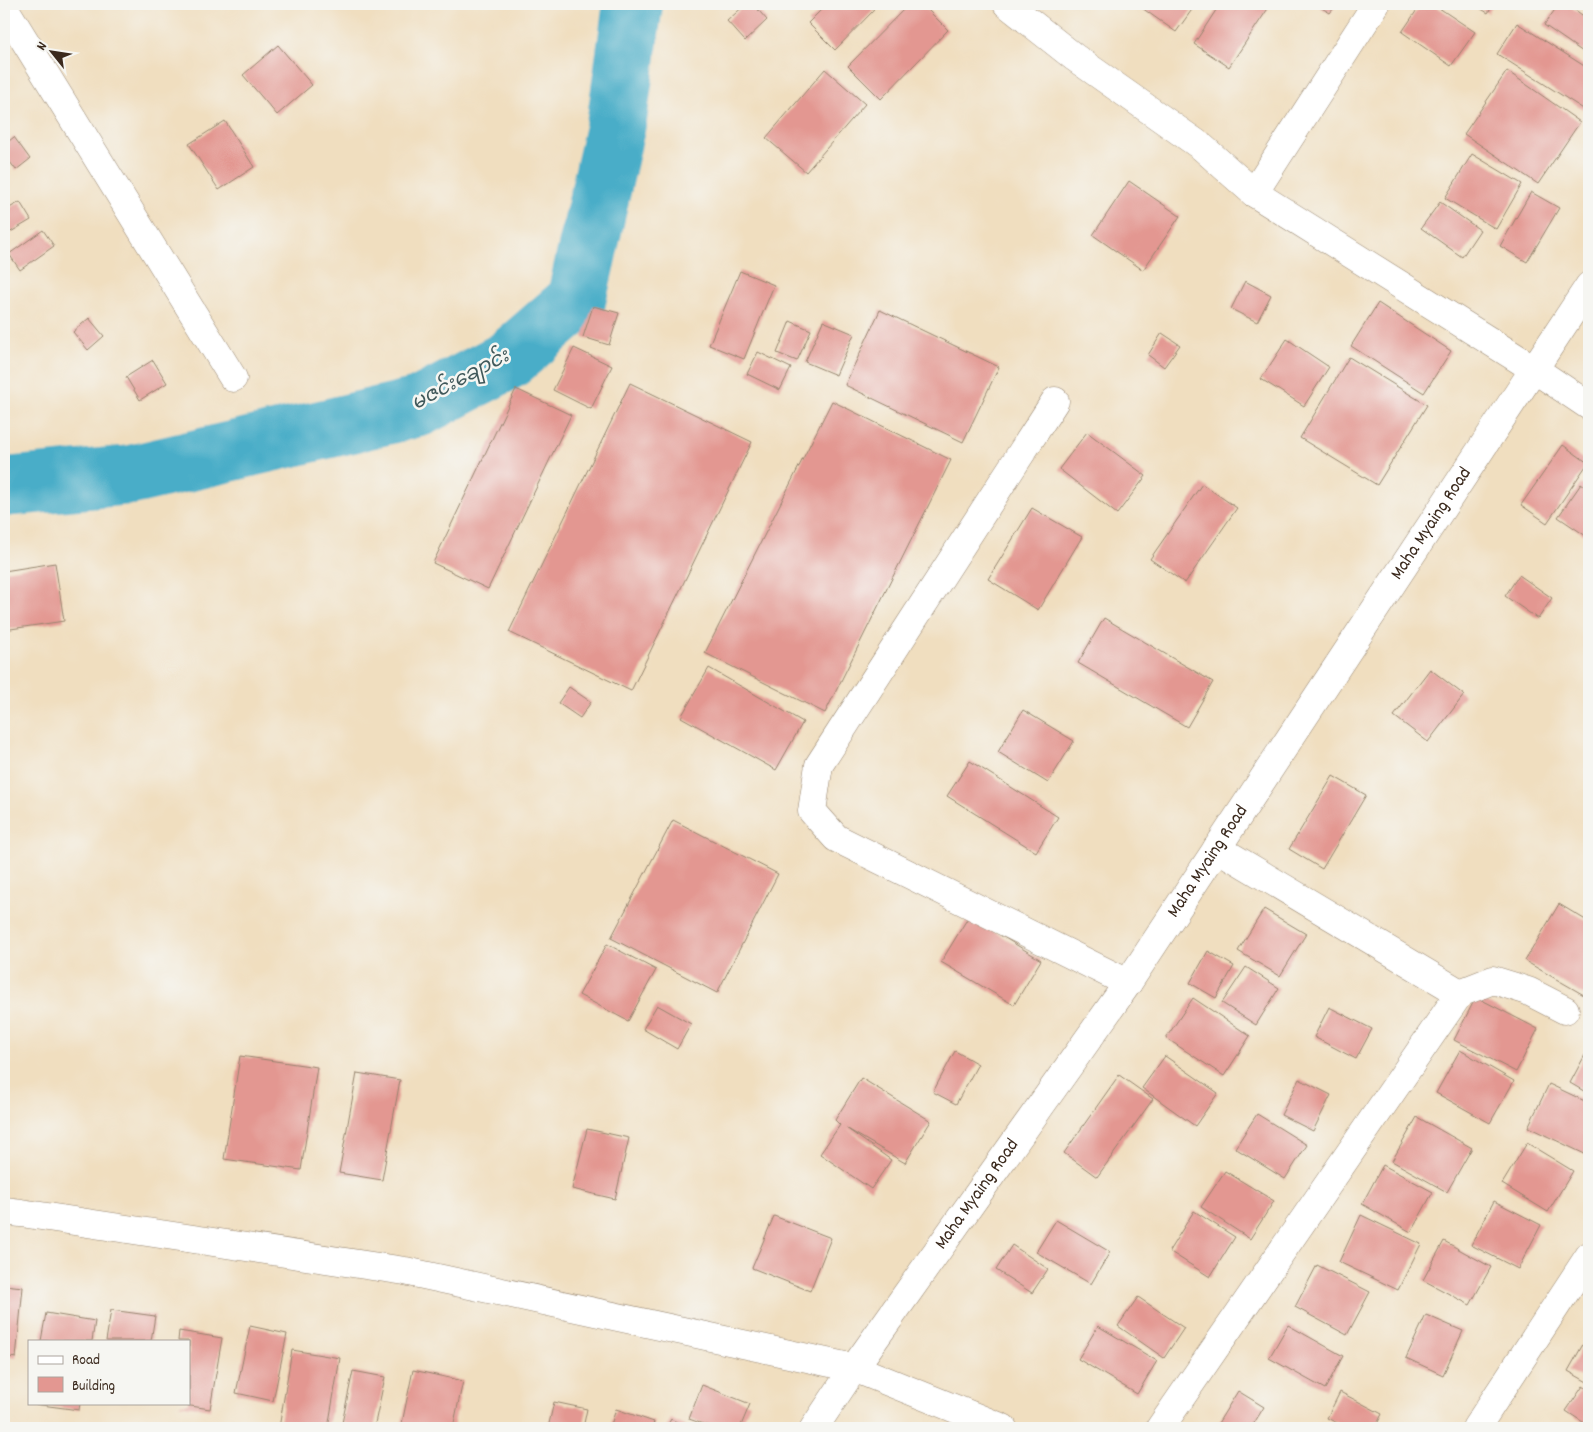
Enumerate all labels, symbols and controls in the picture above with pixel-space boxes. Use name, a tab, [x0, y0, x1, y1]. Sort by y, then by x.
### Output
north arrow	[28, 28, 78, 78]
text: N	[32, 38, 53, 54]
water label: မဇင်းချောင်း	[406, 340, 516, 419]
street label: Maha Myaing Road	[1384, 462, 1479, 586]
street label: Maha Myaing Road	[1161, 800, 1255, 924]
street label: Maha Myaing Road	[929, 1134, 1026, 1255]
legend	[28, 1340, 190, 1404]
text: Road	[72, 1350, 100, 1372]
text: Building	[72, 1376, 115, 1398]

